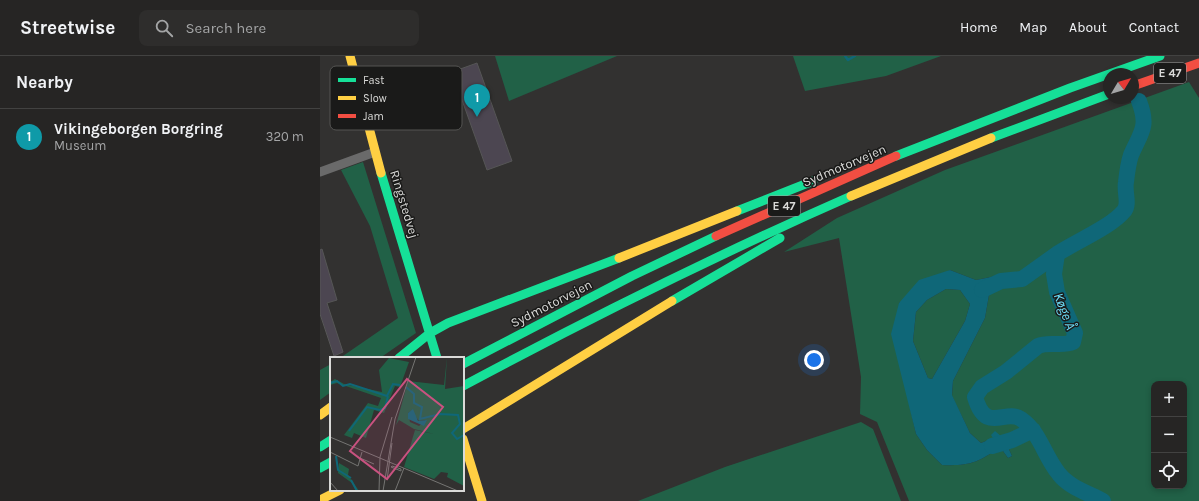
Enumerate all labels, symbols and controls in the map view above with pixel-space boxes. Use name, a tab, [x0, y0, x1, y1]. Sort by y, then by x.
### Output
search box	[139, 10, 419, 46]
text: Streetwise	[20, 17, 115, 39]
icon: search	[153, 17, 175, 39]
text: Search here	[185, 19, 266, 37]
text: Home	[960, 19, 997, 36]
text: Map	[1019, 19, 1047, 36]
text: About	[1069, 19, 1107, 36]
text: Contact	[1129, 19, 1179, 36]
road number: E 47	[1154, 63, 1186, 83]
legend	[330, 66, 462, 130]
north arrow	[1103, 68, 1139, 104]
text: Nearby	[16, 72, 73, 92]
text: Fast	[363, 74, 384, 87]
pin: 1	[464, 84, 490, 117]
text: Slow	[363, 92, 387, 105]
text: Jam	[363, 110, 384, 123]
text: Vikingeborgen Borgring	[54, 120, 223, 138]
text: 1	[27, 129, 31, 144]
text: 320 m	[266, 129, 304, 144]
text: Museum	[54, 138, 106, 153]
street label: Sydmotorvejen	[800, 141, 888, 190]
street label: Ringstedvej	[387, 168, 422, 240]
road number: E 47	[768, 196, 800, 216]
street label: Sydmotorvejen	[508, 276, 594, 330]
water label: Køge Å	[1050, 290, 1079, 332]
your location	[804, 350, 824, 370]
inset map	[330, 357, 464, 491]
map controls	[1151, 381, 1187, 489]
button: +	[1151, 381, 1187, 417]
button: −	[1151, 417, 1187, 453]
button: locate	[1151, 453, 1187, 489]

